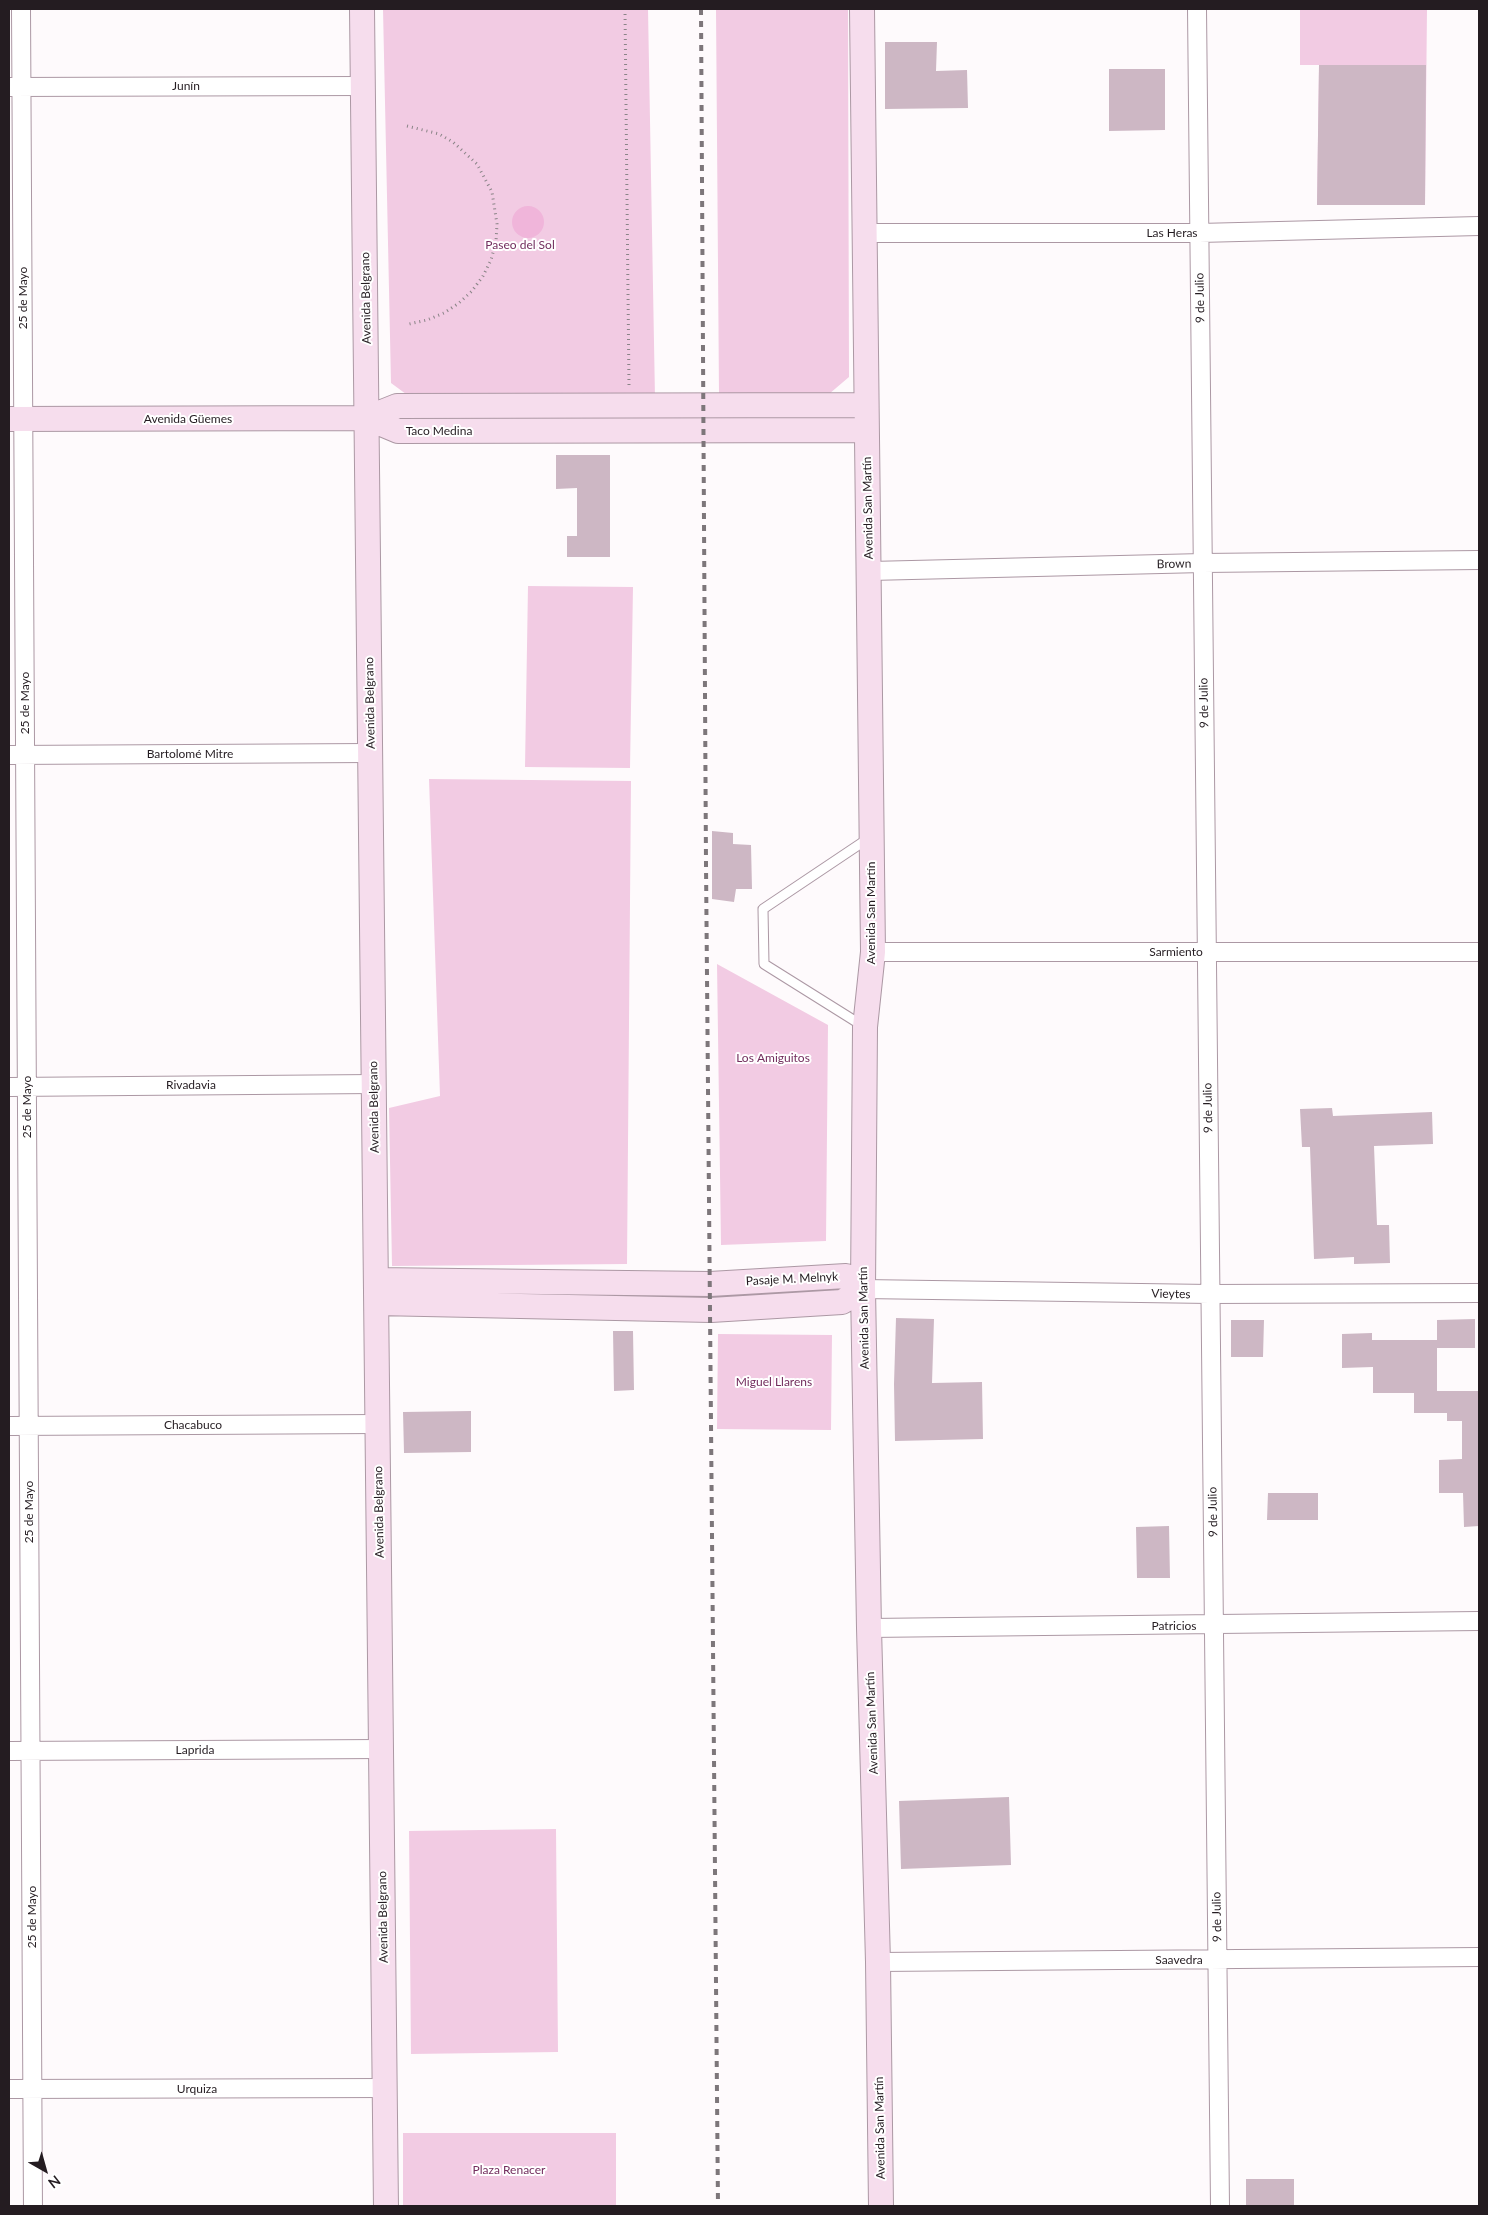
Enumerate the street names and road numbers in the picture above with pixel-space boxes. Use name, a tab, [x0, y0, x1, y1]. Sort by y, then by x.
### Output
street label: Junín	[172, 79, 200, 93]
street label: Las Heras	[1146, 226, 1198, 240]
street label: Avenida Belgrano	[358, 252, 374, 344]
street label: 25 de Mayo	[16, 267, 30, 329]
street label: 9 de Julio	[1192, 273, 1208, 323]
street label: Avenida Güemes	[144, 412, 232, 426]
street label: Taco Medina	[406, 424, 472, 438]
street label: Avenida San Martín	[860, 456, 876, 560]
street label: Brown	[1157, 556, 1191, 572]
street label: Avenida Belgrano	[362, 657, 378, 749]
street label: 25 de Mayo	[18, 672, 32, 734]
street label: 9 de Julio	[1196, 678, 1212, 728]
street label: Bartolomé Mitre	[147, 747, 233, 761]
street label: Avenida San Martín	[864, 862, 878, 964]
street label: Sarmiento	[1149, 945, 1203, 959]
street label: Avenida Belgrano	[366, 1061, 382, 1153]
street label: 25 de Mayo	[20, 1076, 34, 1138]
street label: Rivadavia	[166, 1078, 216, 1092]
street label: 9 de Julio	[1200, 1083, 1216, 1133]
street label: Avenida San Martín	[856, 1266, 872, 1370]
street label: Pasaje M. Melnyk	[745, 1269, 839, 1289]
street label: Vieytes	[1151, 1286, 1191, 1302]
street label: Chacabuco	[164, 1418, 222, 1432]
street label: Avenida Belgrano	[371, 1466, 387, 1558]
street label: 25 de Mayo	[22, 1481, 36, 1543]
street label: 9 de Julio	[1205, 1487, 1221, 1537]
street label: Patricios	[1151, 1619, 1197, 1633]
street label: Avenida San Martín	[863, 1671, 881, 1775]
street label: Laprida	[176, 1743, 214, 1757]
street label: Avenida Belgrano	[375, 1871, 391, 1963]
street label: 25 de Mayo	[25, 1886, 39, 1948]
street label: 9 de Julio	[1209, 1892, 1225, 1942]
street label: Saavedra	[1155, 1953, 1203, 1967]
street label: Avenida San Martín	[872, 2076, 888, 2180]
street label: Urquiza	[177, 2082, 217, 2096]

